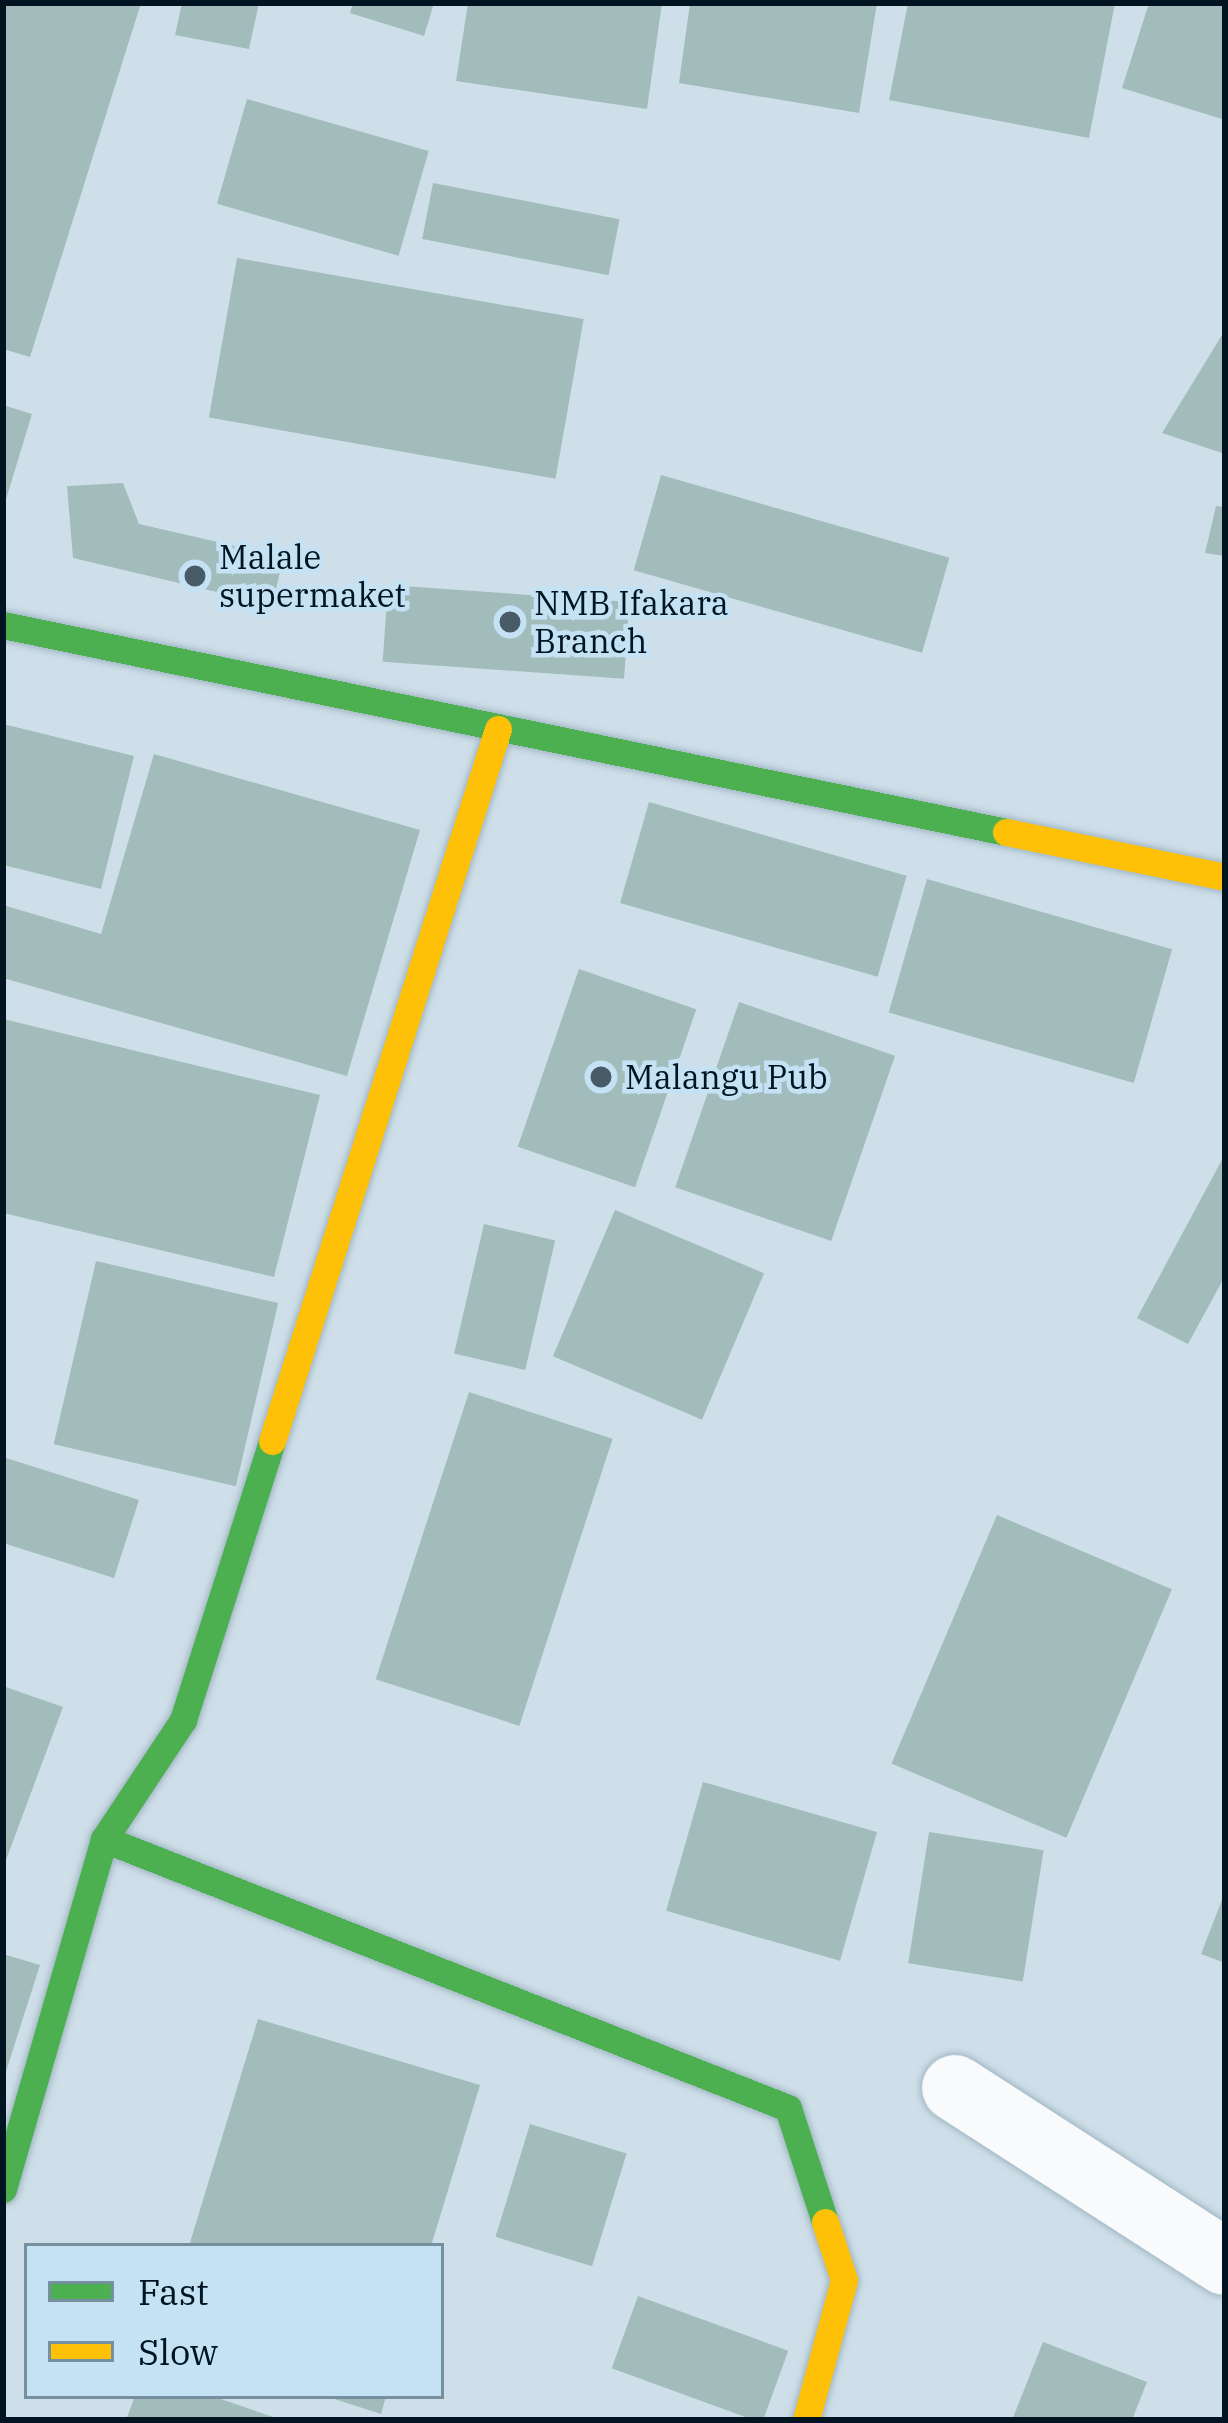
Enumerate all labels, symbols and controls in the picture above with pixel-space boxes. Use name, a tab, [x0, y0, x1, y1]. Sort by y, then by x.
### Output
place label: Malale supermaket	[219, 537, 406, 615]
marker: Malale supermaket	[182, 563, 208, 589]
place label: NMB Ifakara Branch	[534, 583, 729, 661]
marker: NMB Ifakara Branch	[497, 609, 523, 635]
place label: Malangu Pub	[625, 1057, 828, 1097]
marker: Malangu Pub	[588, 1064, 614, 1090]
legend	[24, 2243, 444, 2399]
text: Fast	[138, 2268, 209, 2315]
text: Slow	[138, 2328, 218, 2375]

